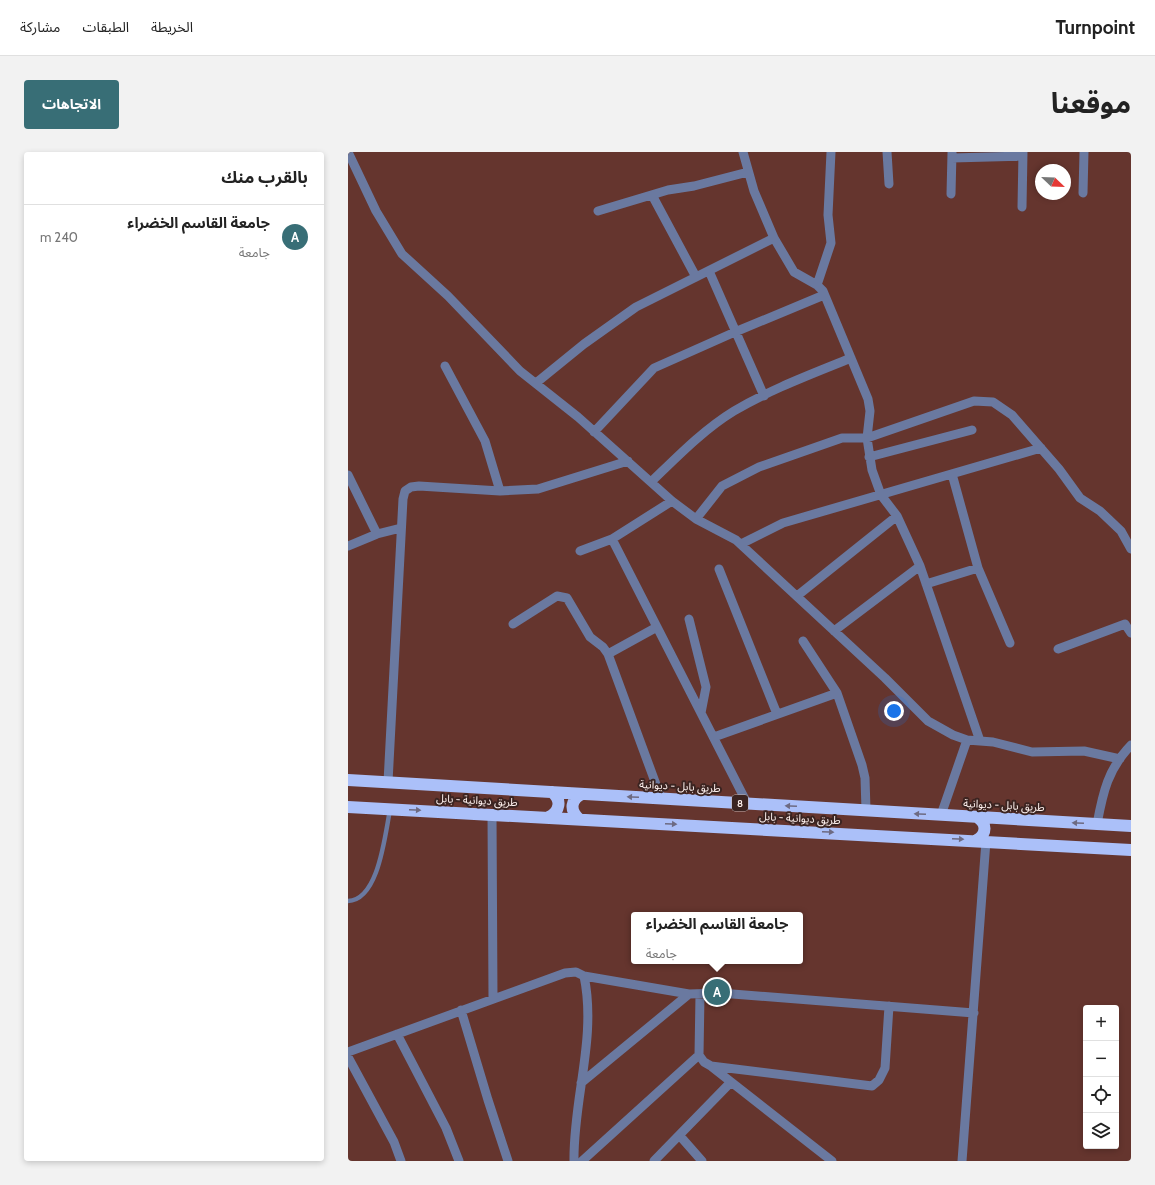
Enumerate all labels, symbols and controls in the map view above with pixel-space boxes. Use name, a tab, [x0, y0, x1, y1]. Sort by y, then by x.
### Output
text: Turnpoint	[1056, 16, 1135, 39]
text: مشاركة	[20, 18, 60, 36]
text: الطبقات	[82, 18, 129, 36]
text: الخريطة	[151, 18, 193, 36]
button: الاتجاهات	[24, 80, 119, 129]
text: موقعنا	[1051, 86, 1131, 120]
north arrow	[1035, 164, 1071, 200]
text: بالقرب منك	[221, 167, 308, 187]
text: جامعة القاسم الخضراء	[127, 214, 270, 232]
text: 240 m	[40, 229, 78, 245]
text: A	[291, 229, 299, 245]
text: جامعة	[239, 244, 270, 260]
your location	[884, 701, 904, 721]
street label: طريق بابل - ديوانية	[639, 777, 721, 795]
street label: طريق ديوانية - بابل	[436, 791, 518, 809]
one-way arrow	[627, 793, 639, 800]
road number: 8	[732, 795, 748, 811]
street label: طريق بابل - ديوانية	[963, 796, 1045, 814]
one-way arrow	[785, 802, 797, 809]
one-way arrow	[409, 807, 422, 813]
street label: طريق ديوانية - بابل	[759, 809, 841, 827]
one-way arrow	[914, 810, 926, 817]
one-way arrow	[1072, 819, 1084, 826]
one-way arrow	[665, 820, 677, 827]
one-way arrow	[822, 829, 834, 836]
one-way arrow	[952, 836, 964, 843]
popup	[631, 912, 803, 964]
text: جامعة القاسم الخضراء	[646, 915, 788, 933]
text: جامعة	[646, 945, 677, 961]
pin: A	[704, 977, 730, 1007]
map controls	[1083, 1005, 1119, 1149]
button: +	[1083, 1005, 1119, 1041]
button: −	[1083, 1041, 1119, 1077]
button: locate	[1083, 1077, 1119, 1113]
button: layers	[1083, 1113, 1119, 1149]

